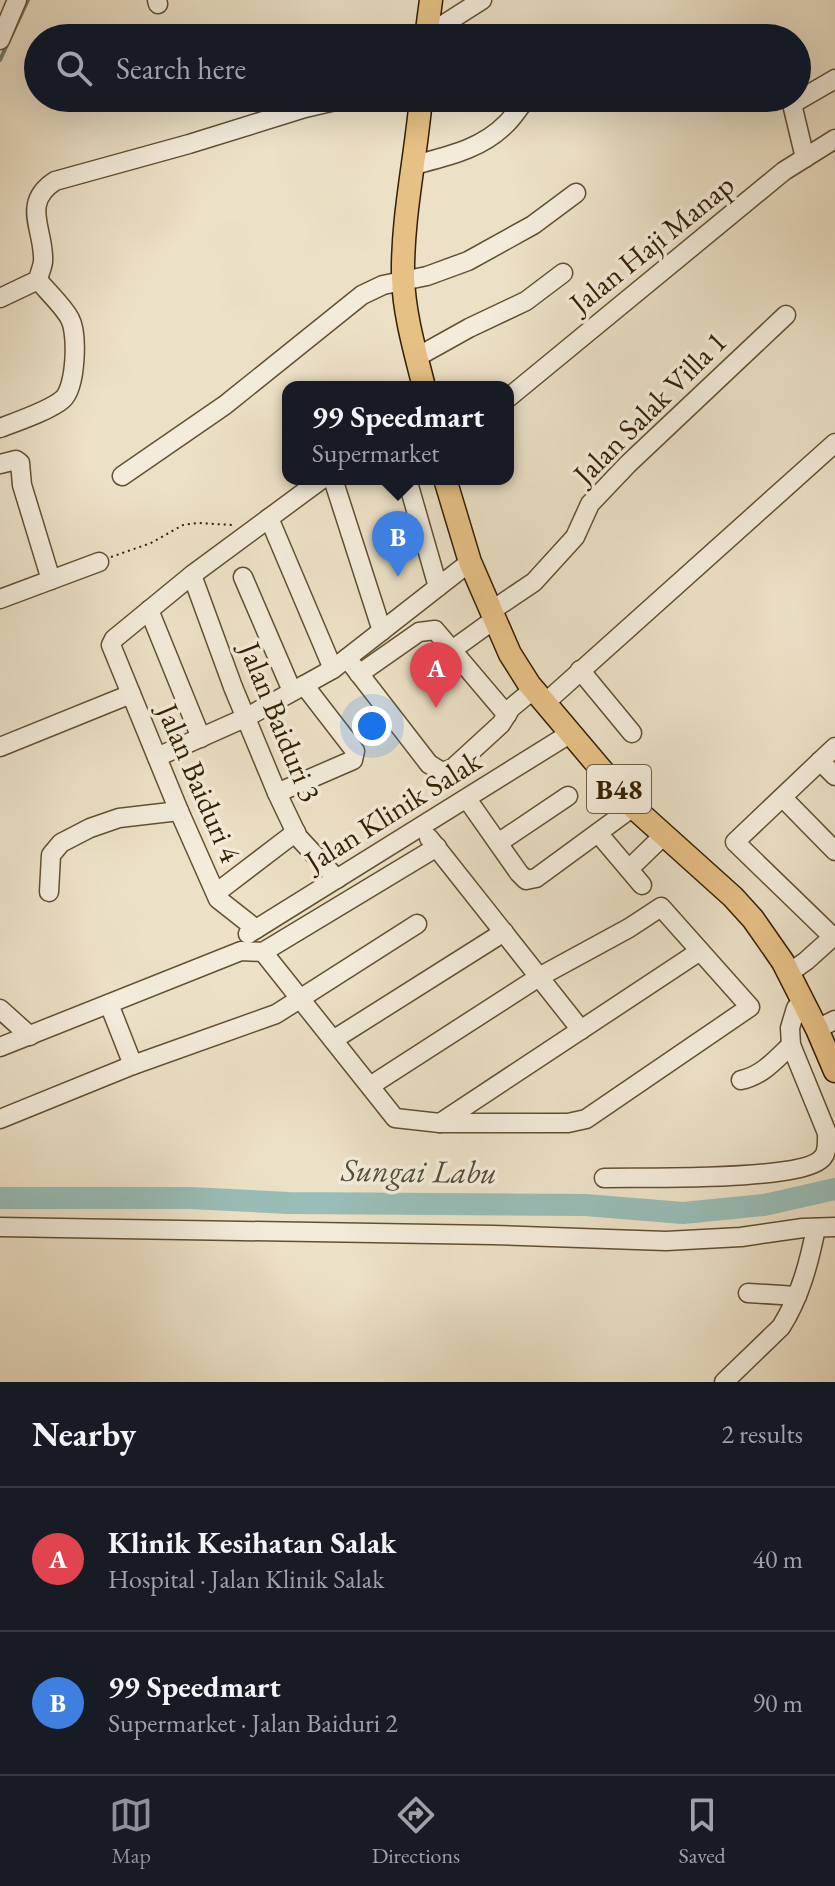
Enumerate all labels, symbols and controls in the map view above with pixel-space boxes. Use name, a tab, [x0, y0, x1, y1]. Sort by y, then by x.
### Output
search box	[24, 24, 811, 112]
icon: search	[52, 46, 96, 90]
text: Search here	[116, 49, 246, 88]
street label: Jalan Haji Manap	[559, 165, 742, 324]
street label: Jalan Salak Villa 1	[562, 322, 735, 495]
popup	[282, 381, 514, 485]
text: 99 Speedmart	[312, 397, 484, 436]
text: Supermarket	[312, 436, 440, 470]
pin: B	[372, 511, 424, 577]
street label: Jalan Baiduri 3	[230, 633, 330, 807]
pin: A	[410, 642, 462, 708]
street label: Jalan Baiduri 4	[147, 695, 251, 869]
your location	[352, 706, 392, 746]
street label: Jalan Klinik Salak	[295, 740, 489, 882]
road number: B48	[587, 765, 651, 813]
water label: Sungai Labu	[340, 1149, 497, 1193]
text: Nearby	[32, 1412, 136, 1456]
text: 2 results	[722, 1417, 803, 1451]
text: Klinik Kesihatan Salak	[108, 1523, 396, 1562]
text: A	[49, 1542, 67, 1576]
text: 40 m	[753, 1542, 803, 1576]
text: Hospital · Jalan Klinik Salak	[108, 1562, 384, 1596]
text: 99 Speedmart	[108, 1667, 281, 1706]
text: B	[50, 1686, 66, 1720]
text: 90 m	[753, 1686, 803, 1720]
text: Supermarket · Jalan Baiduri 2	[108, 1706, 398, 1740]
tab: Map	[109, 1793, 153, 1870]
tab: Directions	[372, 1793, 460, 1870]
tab: Saved	[679, 1793, 726, 1870]

